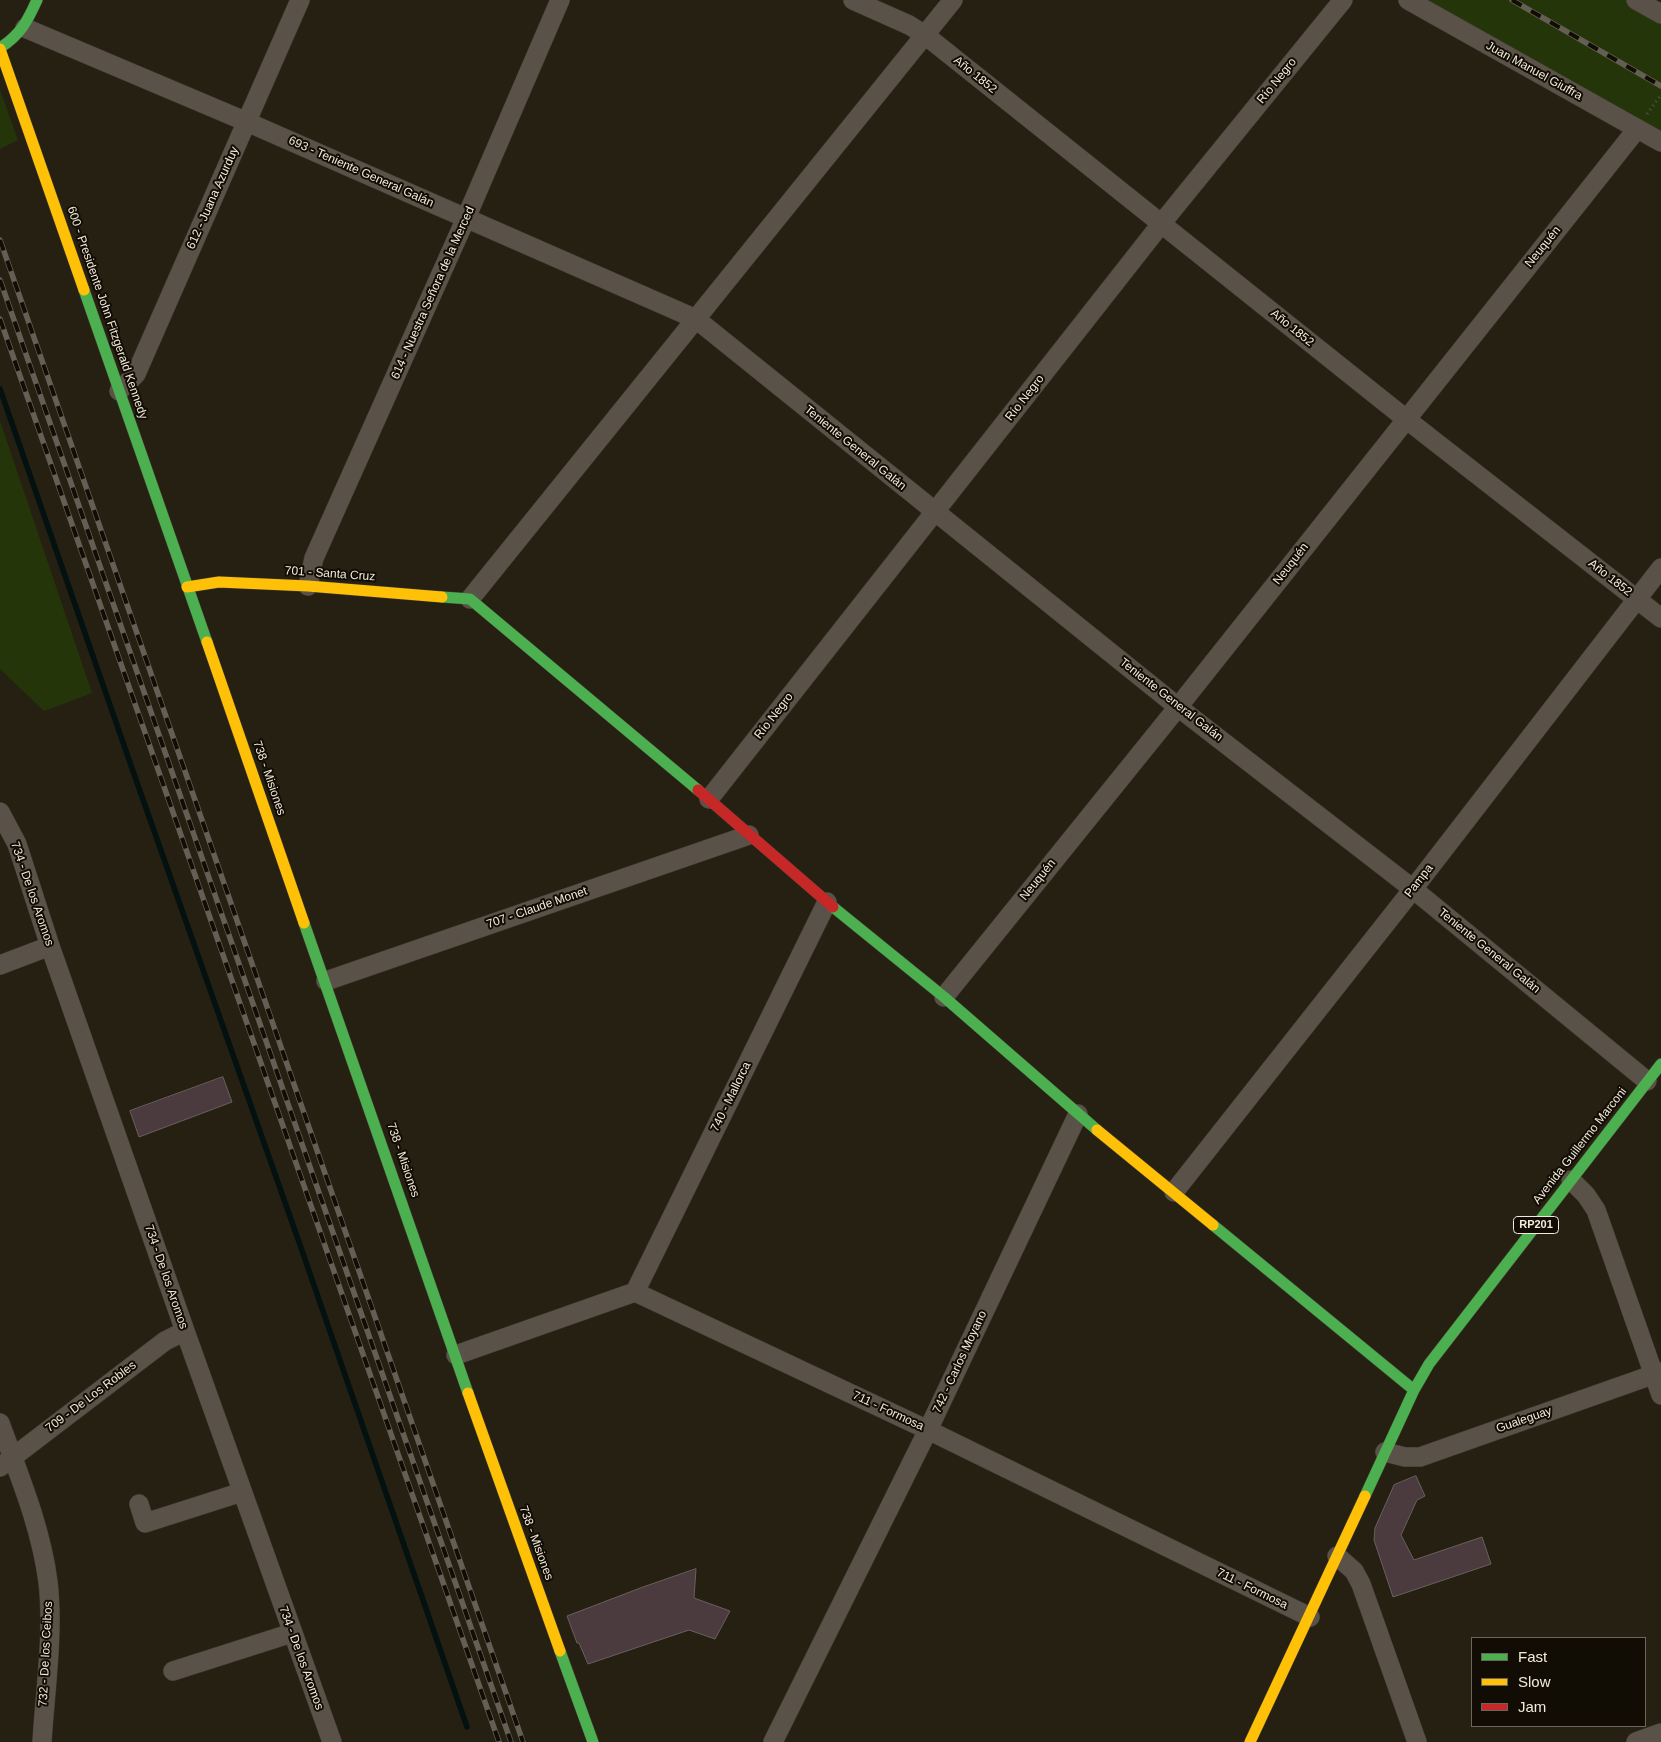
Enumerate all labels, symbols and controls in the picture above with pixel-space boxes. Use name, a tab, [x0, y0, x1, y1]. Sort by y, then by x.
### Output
street label: Juan Manuel Giuffra	[1483, 39, 1585, 103]
street label: Año 1852	[951, 53, 999, 97]
street label: Río Negro	[1254, 55, 1300, 107]
street label: 693 - Teniente General Galán	[286, 133, 436, 211]
street label: 612 - Juana Azurduy	[184, 144, 242, 252]
street label: 614 - Nuestra Señora de la Merced	[388, 204, 478, 382]
street label: 600 - Presidente John Fitzgerald Kennedy	[64, 205, 150, 421]
street label: Neuquén	[1522, 224, 1564, 270]
street label: Año 1852	[1268, 306, 1316, 350]
street label: Río Negro	[1002, 372, 1048, 424]
street label: Teniente General Galán	[801, 403, 909, 493]
street label: Neuquén	[1270, 540, 1312, 588]
street label: Año 1852	[1585, 557, 1635, 599]
street label: 701 - Santa Cruz	[284, 564, 376, 584]
street label: Teniente General Galán	[1117, 655, 1225, 745]
street label: Río Negro	[751, 690, 797, 742]
street label: 738 - Misiones	[249, 739, 289, 817]
street label: 734 - De los Aromos	[7, 840, 57, 948]
street label: Neuquén	[1017, 857, 1059, 903]
street label: Pampa	[1402, 862, 1436, 900]
street label: 707 - Claude Monet	[485, 884, 589, 932]
street label: Teniente General Galán	[1435, 906, 1543, 996]
street label: 740 - Mallorca	[708, 1060, 754, 1134]
street label: Avenida Guillermo Marconi	[1530, 1085, 1630, 1207]
street label: 738 - Misiones	[383, 1121, 423, 1199]
road number: RP201	[1514, 1216, 1558, 1234]
street label: 734 - De los Aromos	[141, 1223, 191, 1331]
street label: 742 - Carlos Moyano	[930, 1308, 990, 1416]
street label: 709 - De Los Robles	[43, 1358, 139, 1436]
street label: 711 - Formosa	[850, 1388, 926, 1434]
street label: Gualeguay	[1494, 1404, 1554, 1436]
street label: 738 - Misiones	[516, 1504, 556, 1582]
street label: 711 - Formosa	[1214, 1566, 1290, 1612]
street label: 732 - De los Ceibos	[36, 1601, 56, 1707]
street label: 734 - De los Aromos	[276, 1604, 326, 1712]
legend	[1471, 1637, 1646, 1727]
text: Fast	[1518, 1648, 1547, 1665]
text: Slow	[1518, 1673, 1551, 1690]
text: Jam	[1518, 1698, 1546, 1715]

